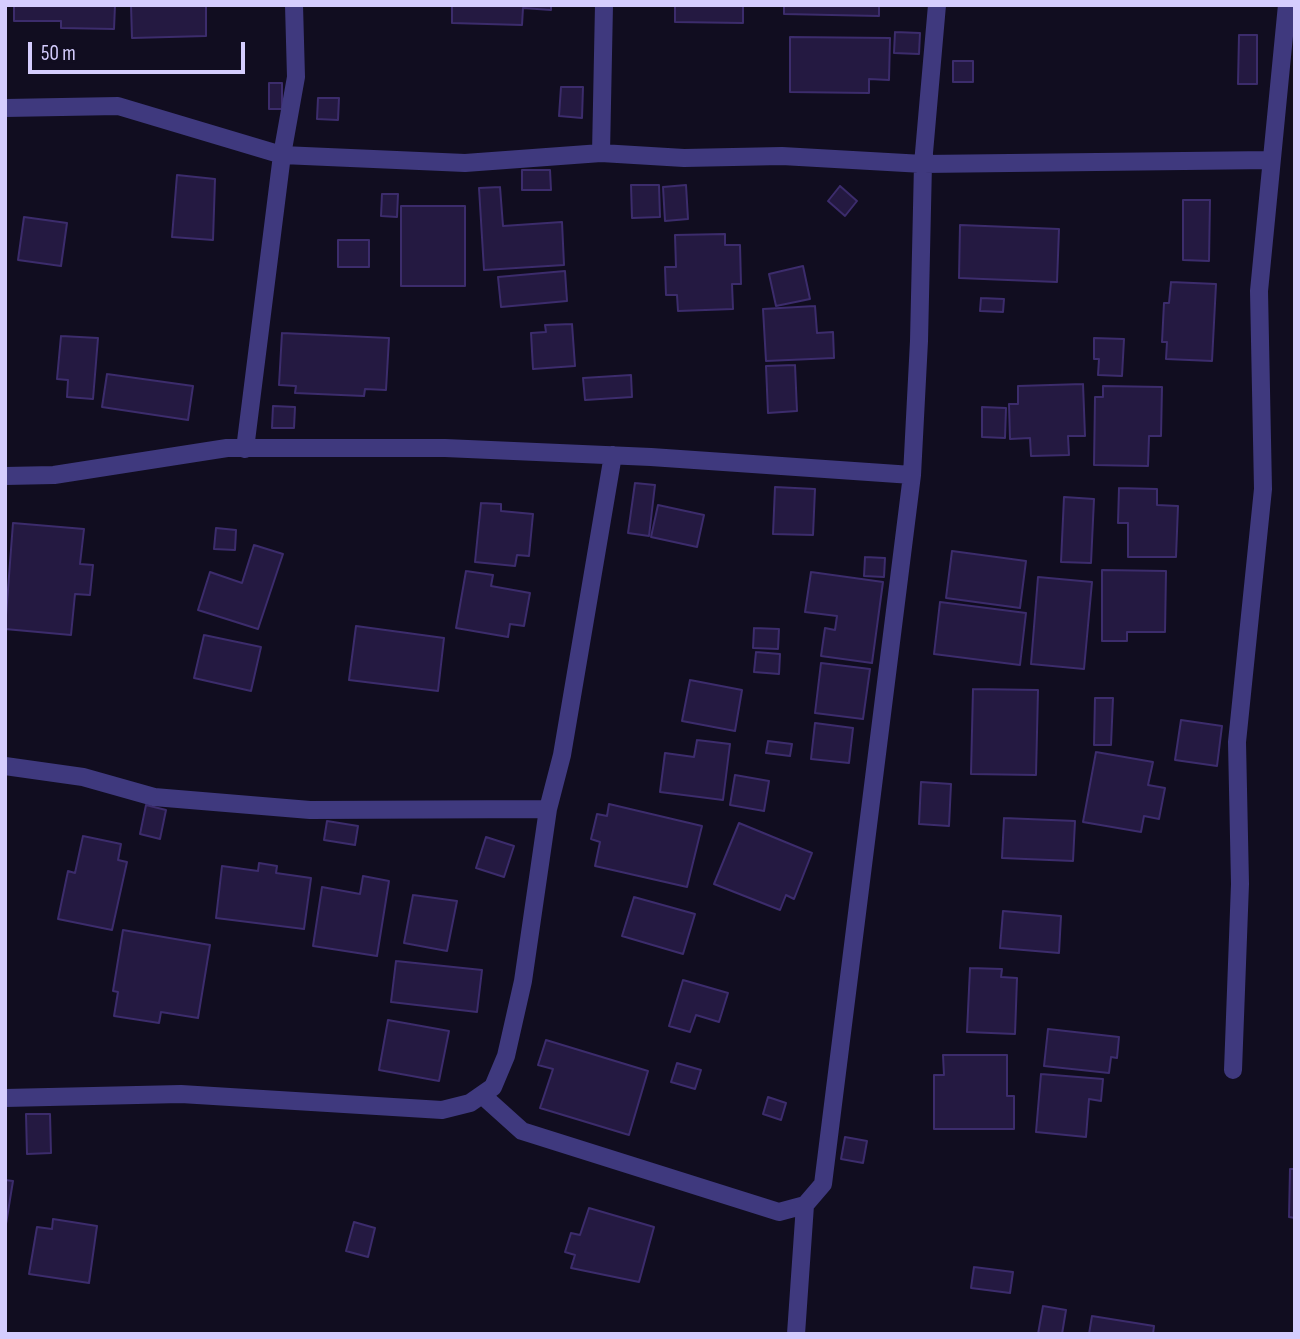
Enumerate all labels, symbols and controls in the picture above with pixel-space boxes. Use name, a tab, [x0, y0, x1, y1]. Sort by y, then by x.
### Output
scale bar	[32, 28, 248, 72]
text: 50 m	[41, 41, 76, 66]

